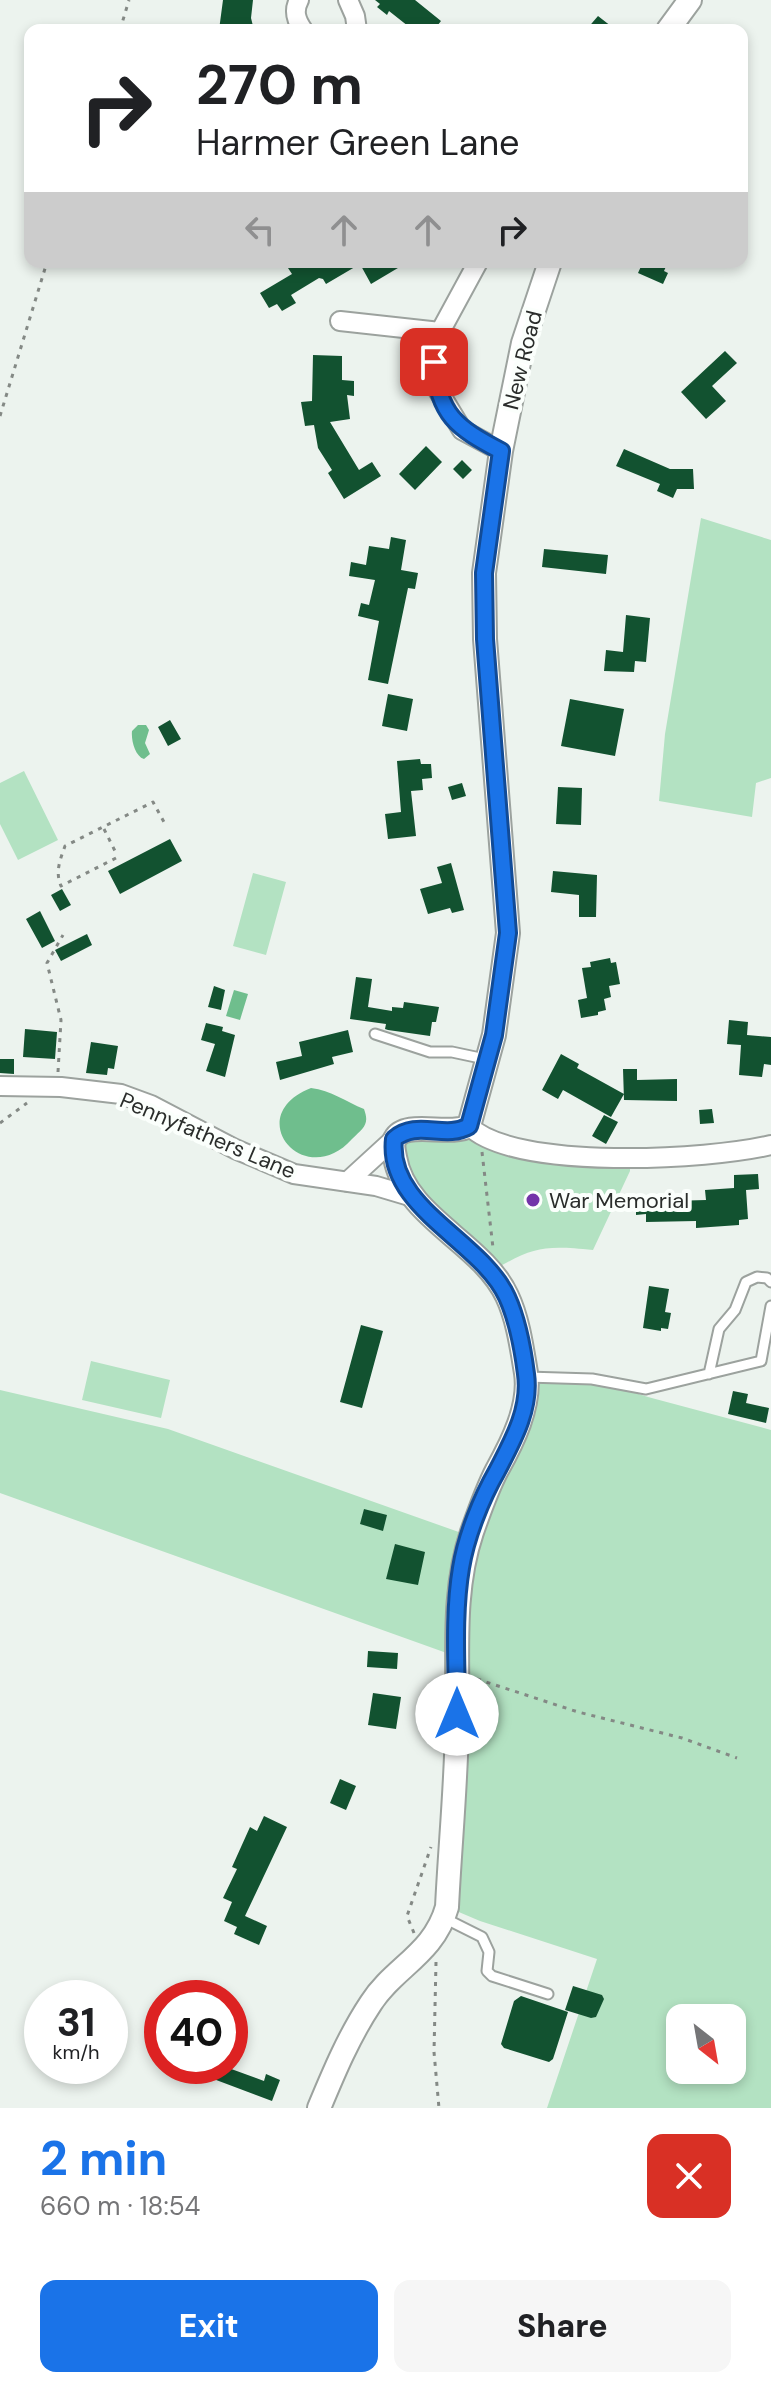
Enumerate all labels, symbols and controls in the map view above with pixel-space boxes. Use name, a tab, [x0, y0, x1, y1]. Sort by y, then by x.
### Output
text: 270 m	[196, 48, 363, 121]
icon: right	[64, 56, 168, 160]
text: Harmer Green Lane	[196, 119, 520, 166]
icon: left	[238, 208, 282, 252]
icon: ahead	[322, 208, 366, 252]
icon: ahead	[406, 208, 450, 252]
icon: right	[490, 208, 534, 252]
street label: New Road	[496, 308, 549, 413]
pin	[400, 328, 468, 396]
icon: arrive	[412, 340, 456, 384]
street label: Pennyfathers Lane	[116, 1085, 300, 1186]
place label: War Memorial	[549, 1186, 689, 1215]
marker: War Memorial	[524, 1191, 542, 1209]
position arrow	[415, 1672, 499, 1756]
speed limit sign: 40	[144, 1980, 248, 2084]
text: 31	[57, 1996, 95, 2048]
north arrow	[666, 2004, 746, 2084]
map controls	[666, 2004, 746, 2084]
text: km/h	[52, 2039, 100, 2065]
text: 2 min	[40, 2127, 167, 2190]
button: close	[647, 2134, 731, 2218]
text: 660 m · 18:54	[40, 2189, 200, 2223]
button: Exit	[40, 2280, 378, 2372]
button: Share	[394, 2280, 731, 2372]

